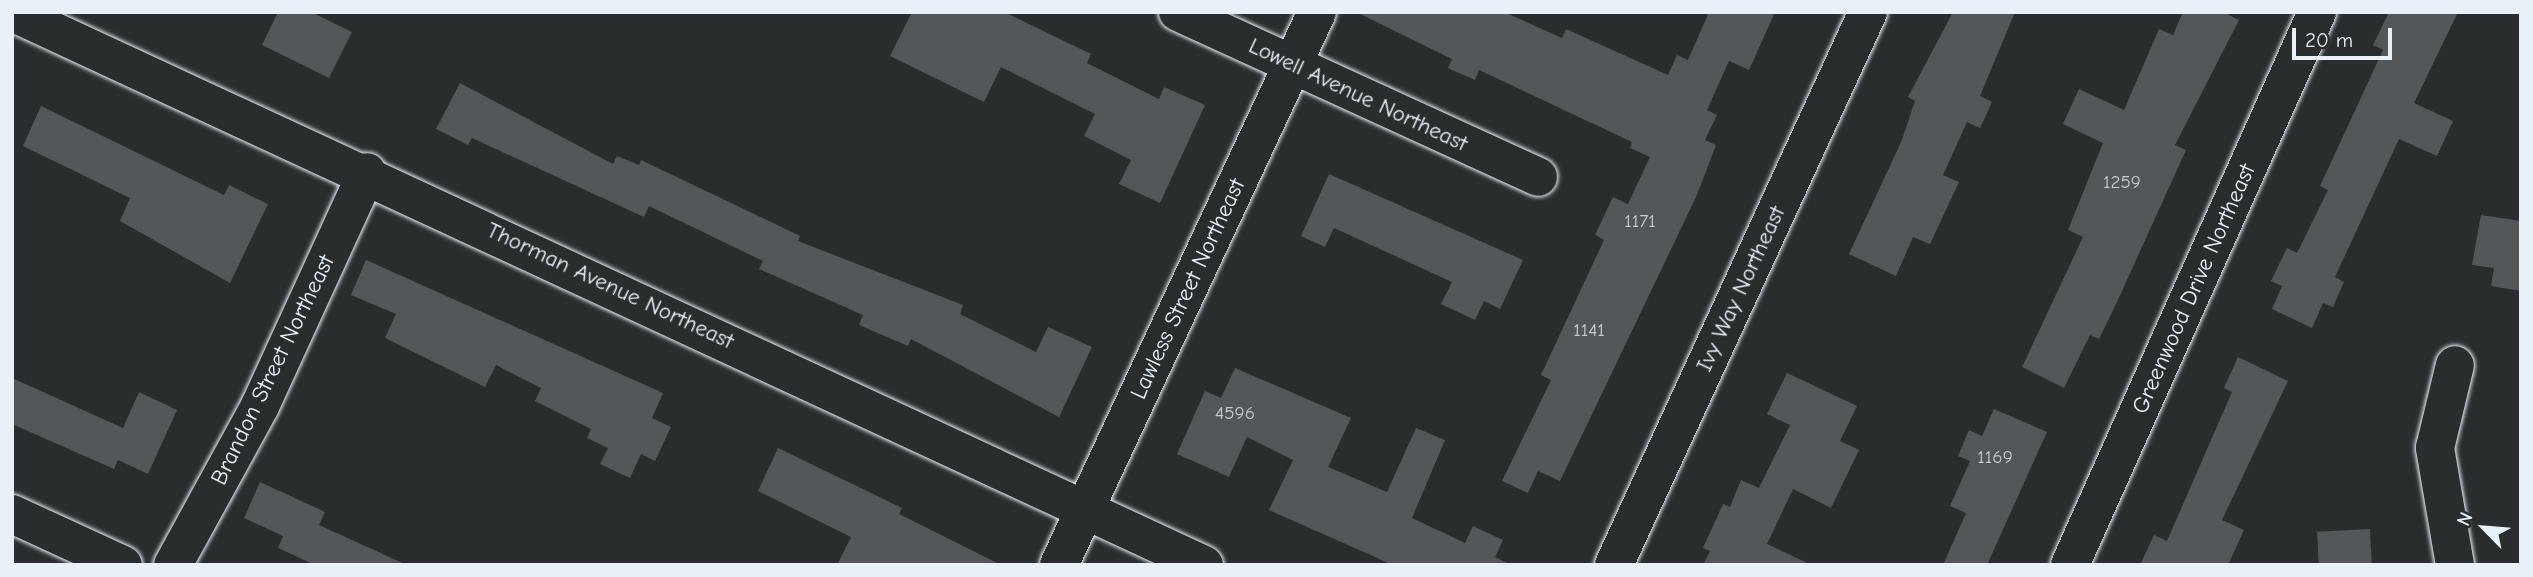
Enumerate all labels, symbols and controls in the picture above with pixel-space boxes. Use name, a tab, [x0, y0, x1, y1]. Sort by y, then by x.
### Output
scale bar	[2295, 14, 2395, 58]
text: 20 m	[2305, 28, 2353, 52]
street label: Lowell Avenue Northeast	[1244, 32, 1472, 158]
street label: Greenwood Drive Northeast	[2126, 160, 2262, 418]
house number: 1259	[2103, 172, 2141, 194]
street label: Lawless Street Northeast	[1125, 174, 1251, 404]
street label: Ivy Way Northeast	[1691, 202, 1791, 376]
house number: 1171	[1624, 211, 1656, 233]
street label: Thorman Avenue Northeast	[482, 217, 738, 355]
street label: Brandon Street Northeast	[205, 251, 341, 489]
house number: 1141	[1573, 320, 1605, 342]
house number: 4596	[1215, 403, 1255, 425]
house number: 1169	[1977, 447, 2013, 469]
north arrow	[2449, 493, 2519, 563]
text: N	[2452, 509, 2478, 529]

